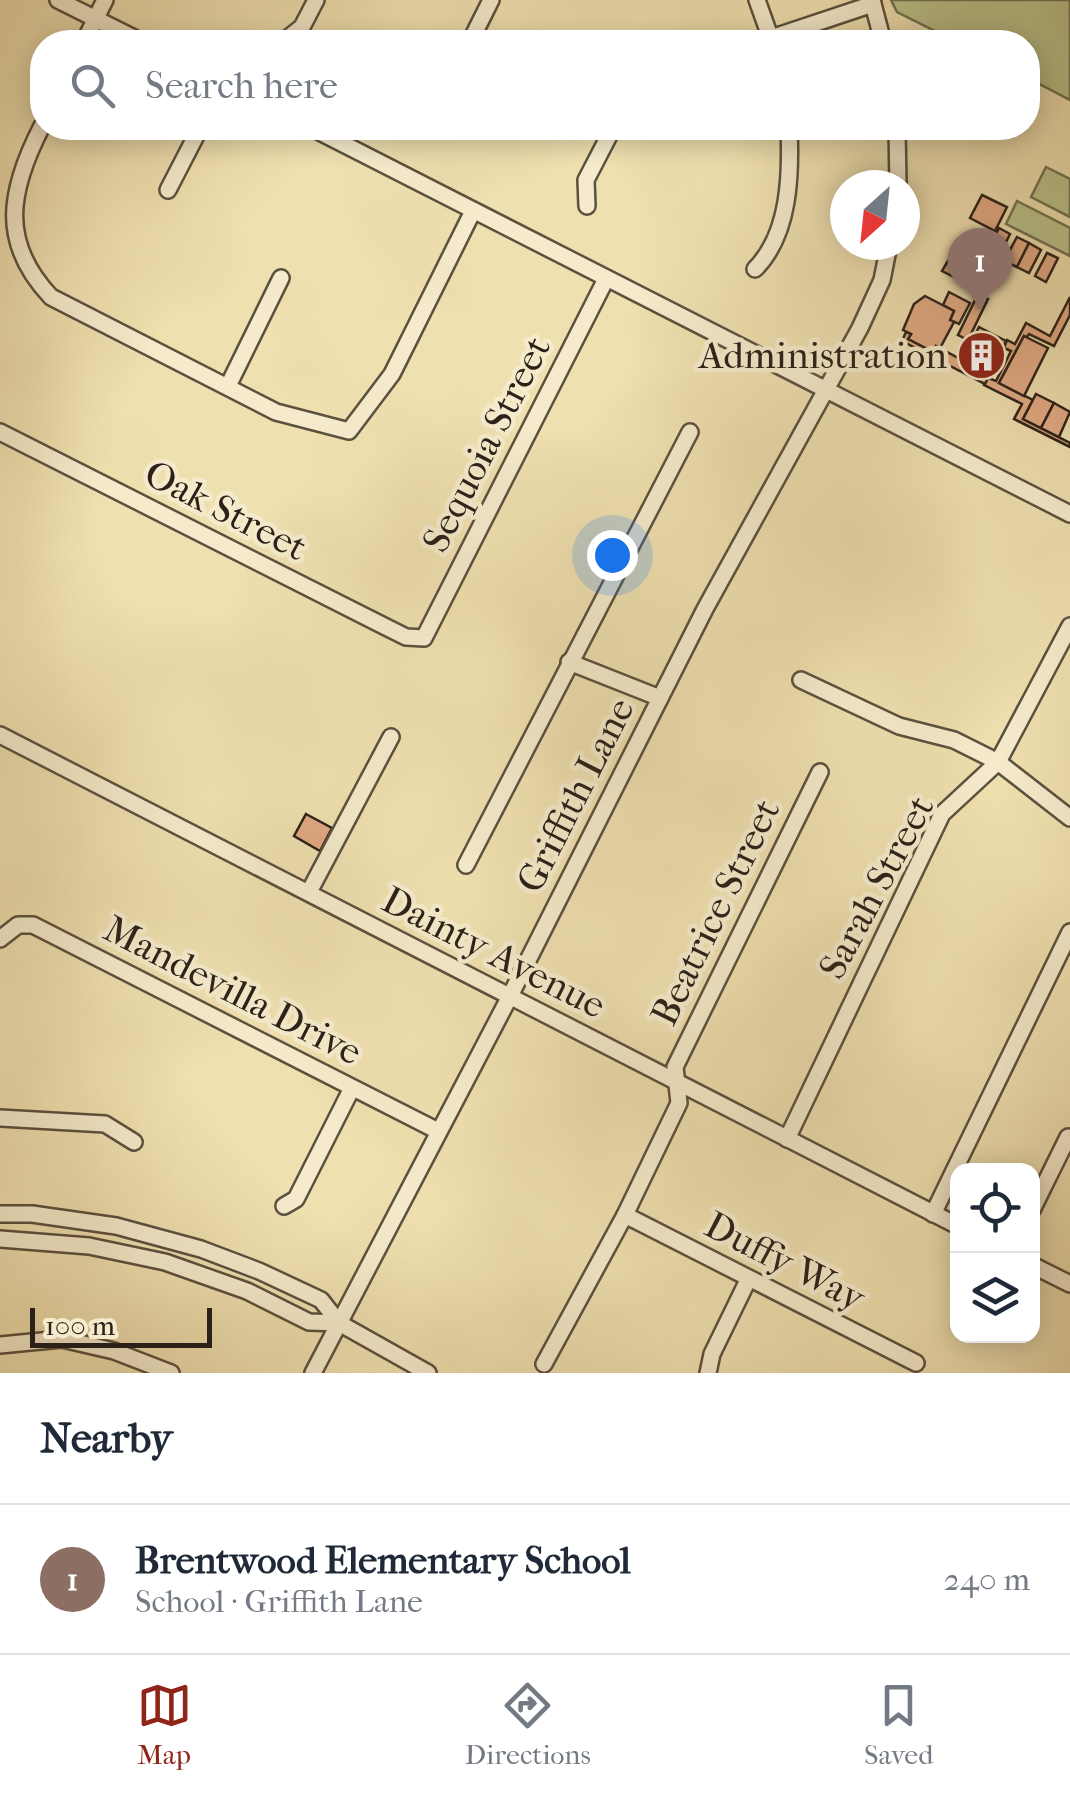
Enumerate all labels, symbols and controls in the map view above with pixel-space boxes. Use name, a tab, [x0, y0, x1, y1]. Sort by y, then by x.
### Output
search box	[30, 30, 1040, 140]
icon: search	[65, 58, 120, 113]
text: Search here	[145, 63, 338, 108]
north arrow	[830, 170, 920, 260]
pin: 1	[948, 228, 1012, 310]
street label: Sequoia Street	[413, 329, 560, 559]
building icon: Administration	[956, 329, 1008, 381]
place label: Administration	[697, 333, 947, 378]
street label: Oak Street	[137, 451, 315, 571]
your location	[587, 530, 638, 581]
street label: Griffith Lane	[507, 691, 644, 900]
street label: Sarah Street	[809, 788, 944, 986]
street label: Beatrice Street	[641, 792, 790, 1033]
street label: Dainty Avenue	[375, 877, 613, 1028]
street label: Mandevilla Drive	[96, 906, 369, 1075]
map controls	[950, 1163, 1040, 1343]
button: locate	[950, 1163, 1040, 1253]
street label: Duffy Way	[697, 1202, 874, 1322]
button: layers	[950, 1253, 1040, 1343]
scale bar	[30, 1303, 212, 1348]
text: 100 m	[45, 1309, 115, 1342]
text: Nearby	[40, 1414, 172, 1463]
text: Brentwood Elementary School	[135, 1538, 631, 1583]
text: 1	[67, 1561, 78, 1598]
text: 240 m	[944, 1561, 1030, 1598]
text: School · Griffith Lane	[135, 1583, 423, 1620]
tab: Map	[137, 1678, 192, 1771]
tab: Directions	[465, 1678, 591, 1771]
tab: Saved	[864, 1678, 933, 1771]

